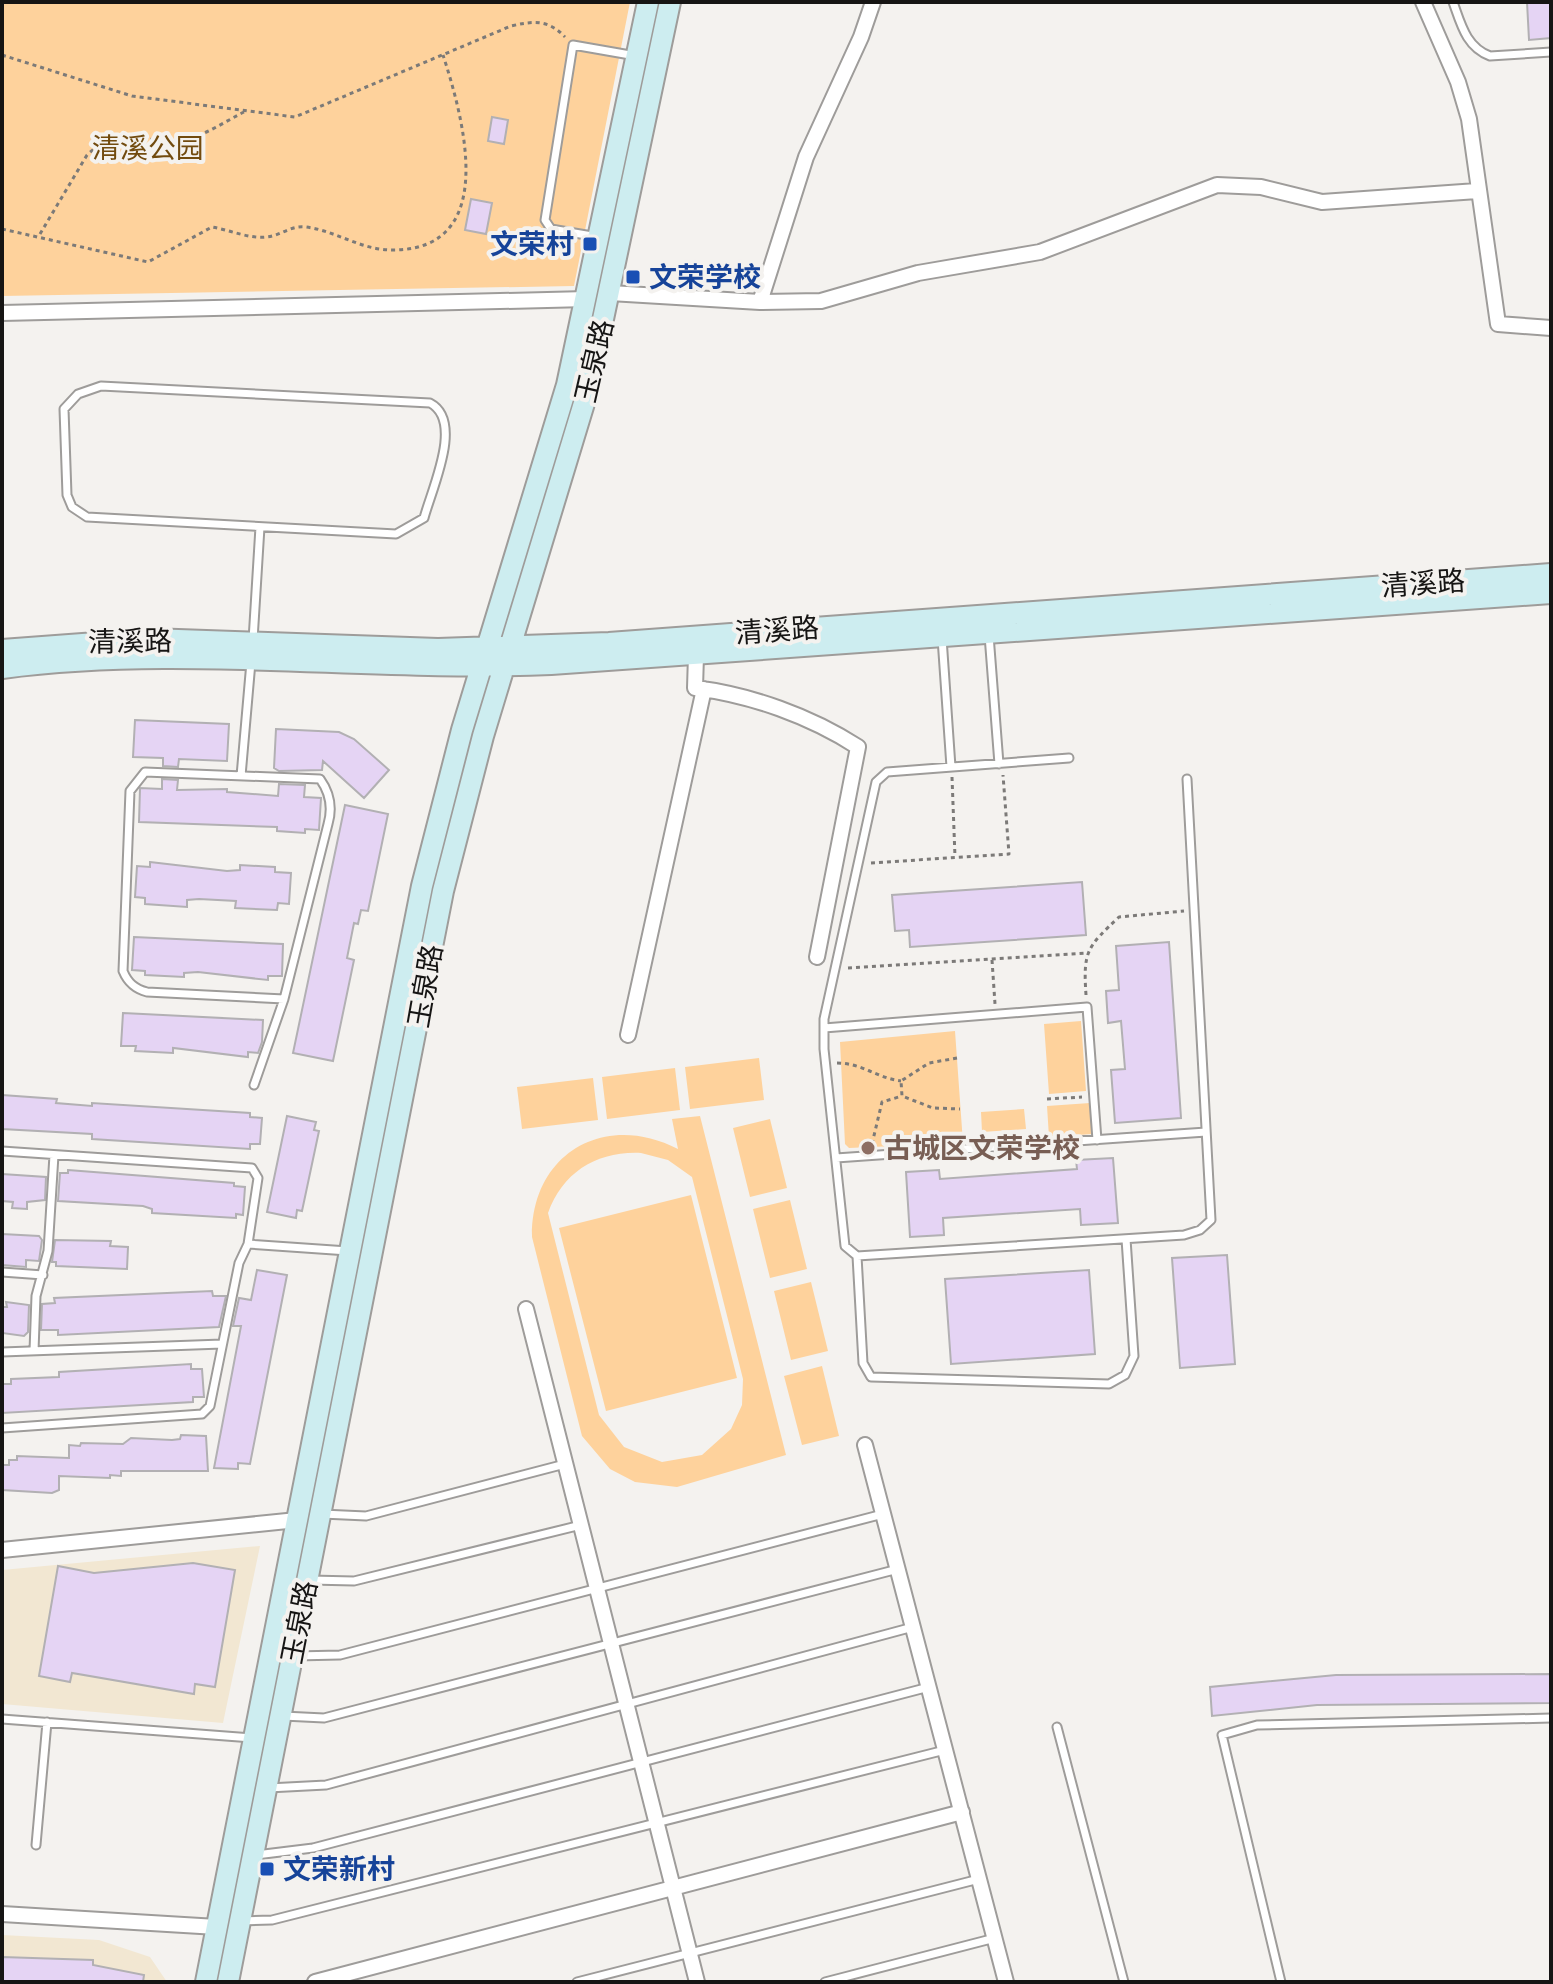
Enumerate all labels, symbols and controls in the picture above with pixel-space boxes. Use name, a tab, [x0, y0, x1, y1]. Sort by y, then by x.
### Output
park label: 清溪公园	[92, 131, 204, 165]
place label: 文荣村	[490, 227, 574, 261]
marker: 文荣村	[581, 235, 599, 253]
place label: 文荣学校	[649, 260, 761, 294]
marker: 文荣学校	[624, 268, 642, 286]
street label: 玉泉路	[568, 316, 620, 406]
street label: 清溪路	[1380, 563, 1466, 603]
street label: 清溪路	[734, 610, 820, 650]
street label: 清溪路	[88, 623, 172, 659]
street label: 玉泉路	[401, 942, 449, 1030]
place label: 古城区文荣学校	[884, 1131, 1080, 1165]
marker: 古城区文荣学校	[859, 1139, 877, 1157]
street label: 玉泉路	[274, 1578, 324, 1666]
place label: 文荣新村	[283, 1852, 395, 1886]
marker: 文荣新村	[258, 1860, 276, 1878]

